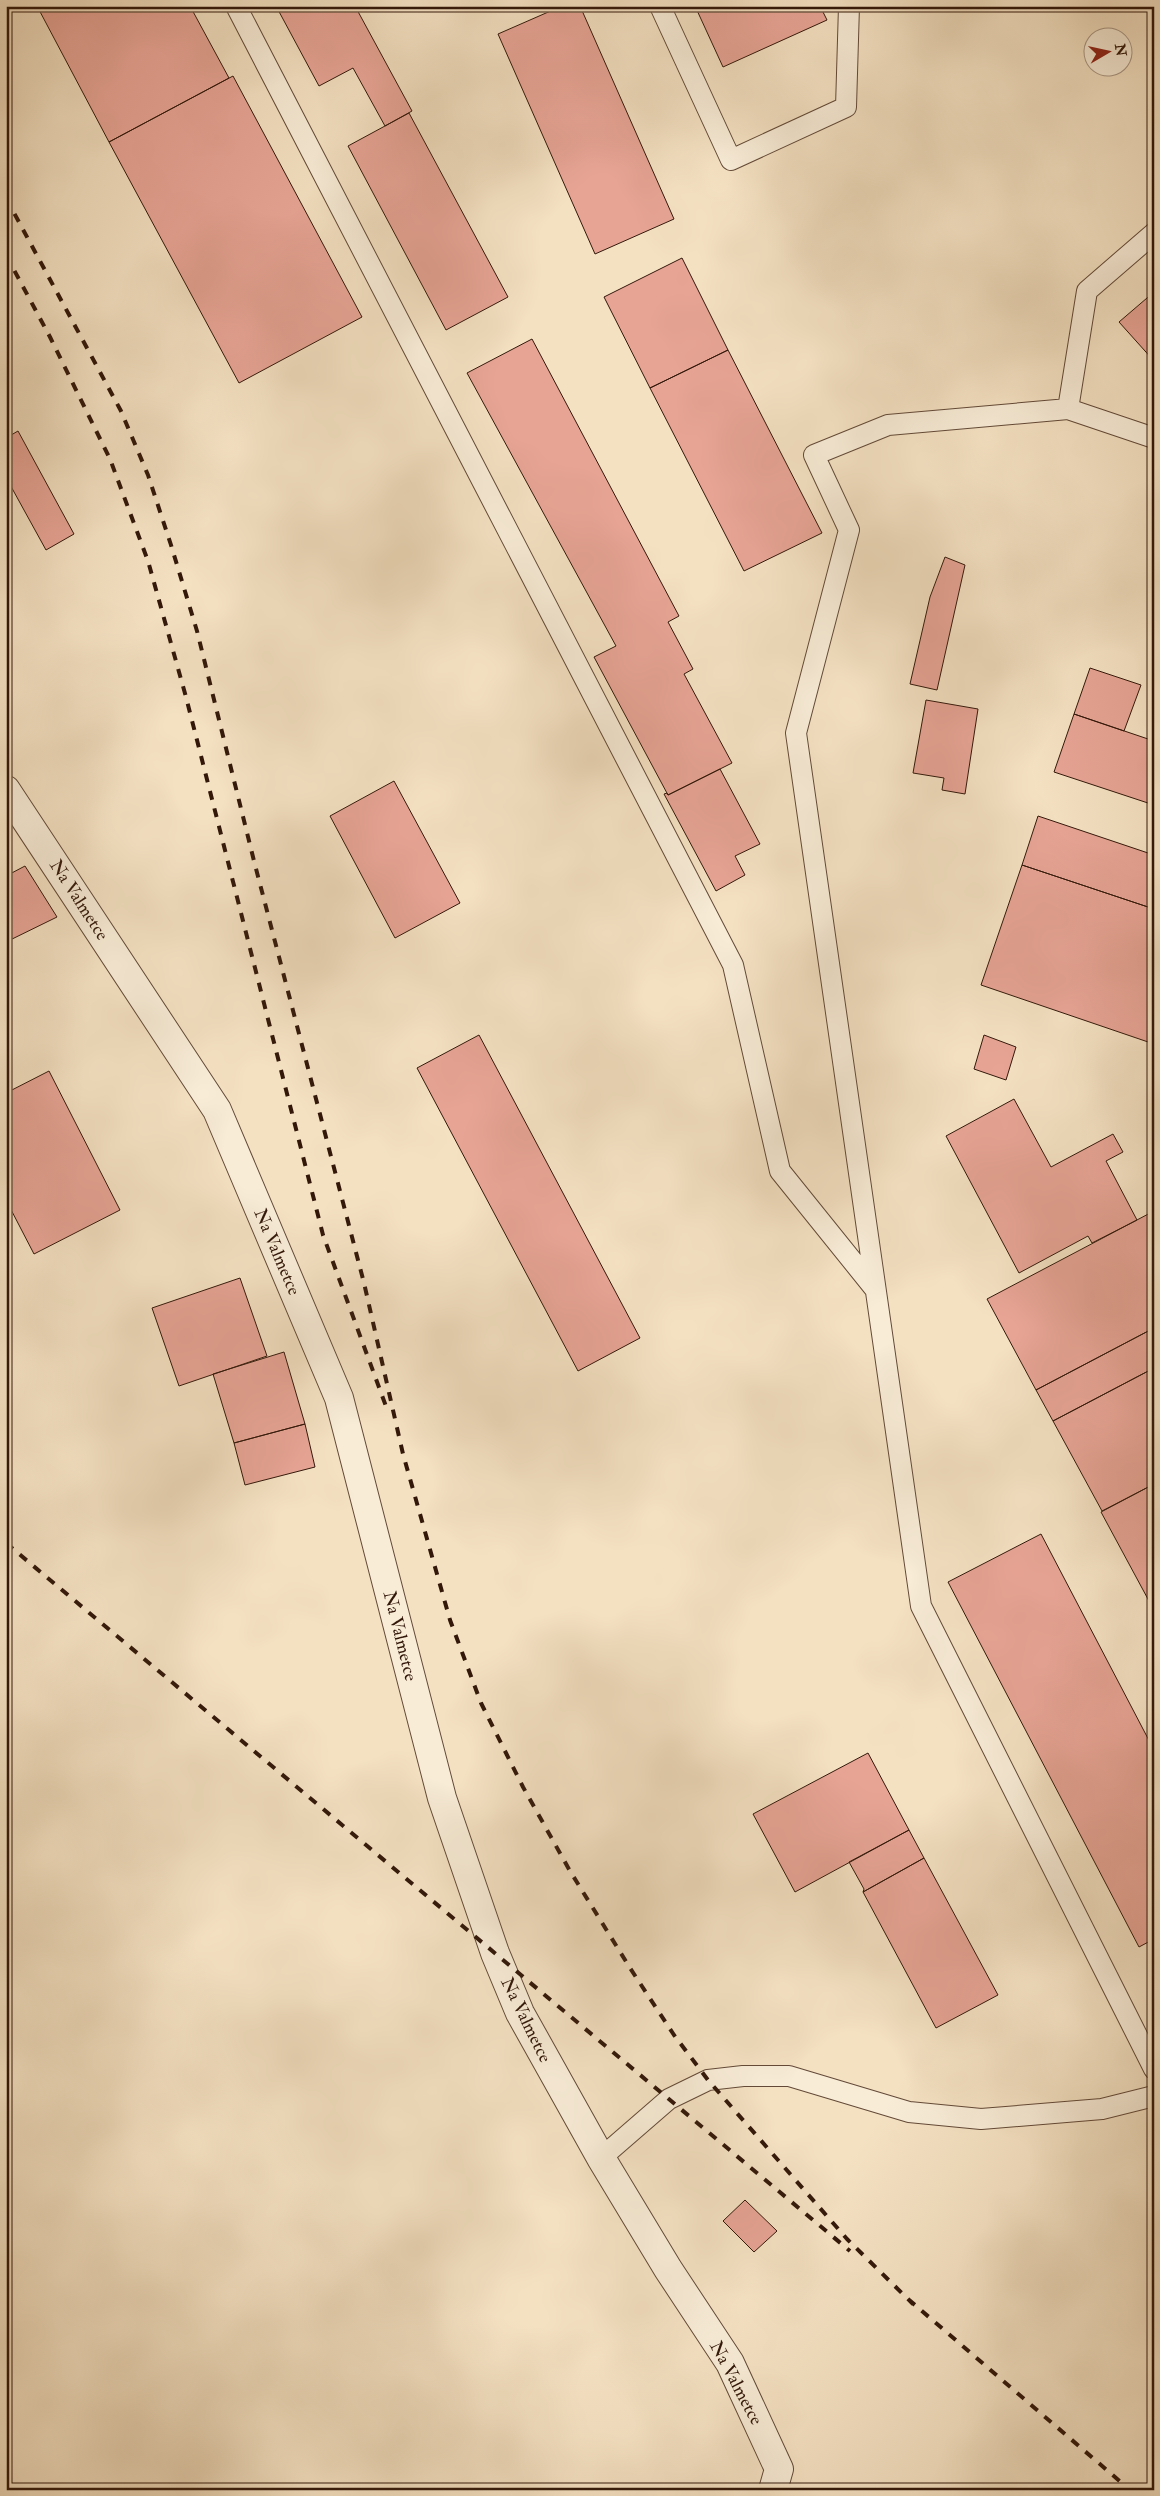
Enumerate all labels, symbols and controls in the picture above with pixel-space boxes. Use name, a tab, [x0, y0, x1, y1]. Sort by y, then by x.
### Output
north arrow	[1082, 28, 1132, 78]
text: N	[1111, 42, 1130, 58]
street label: Na Valmetce	[44, 855, 114, 945]
street label: Na Valmetce	[248, 1205, 306, 1299]
street label: Na Valmetce	[378, 1589, 422, 1684]
street label: Na Valmetce	[495, 1974, 557, 2067]
street label: Na Valmetce	[704, 2337, 768, 2429]

